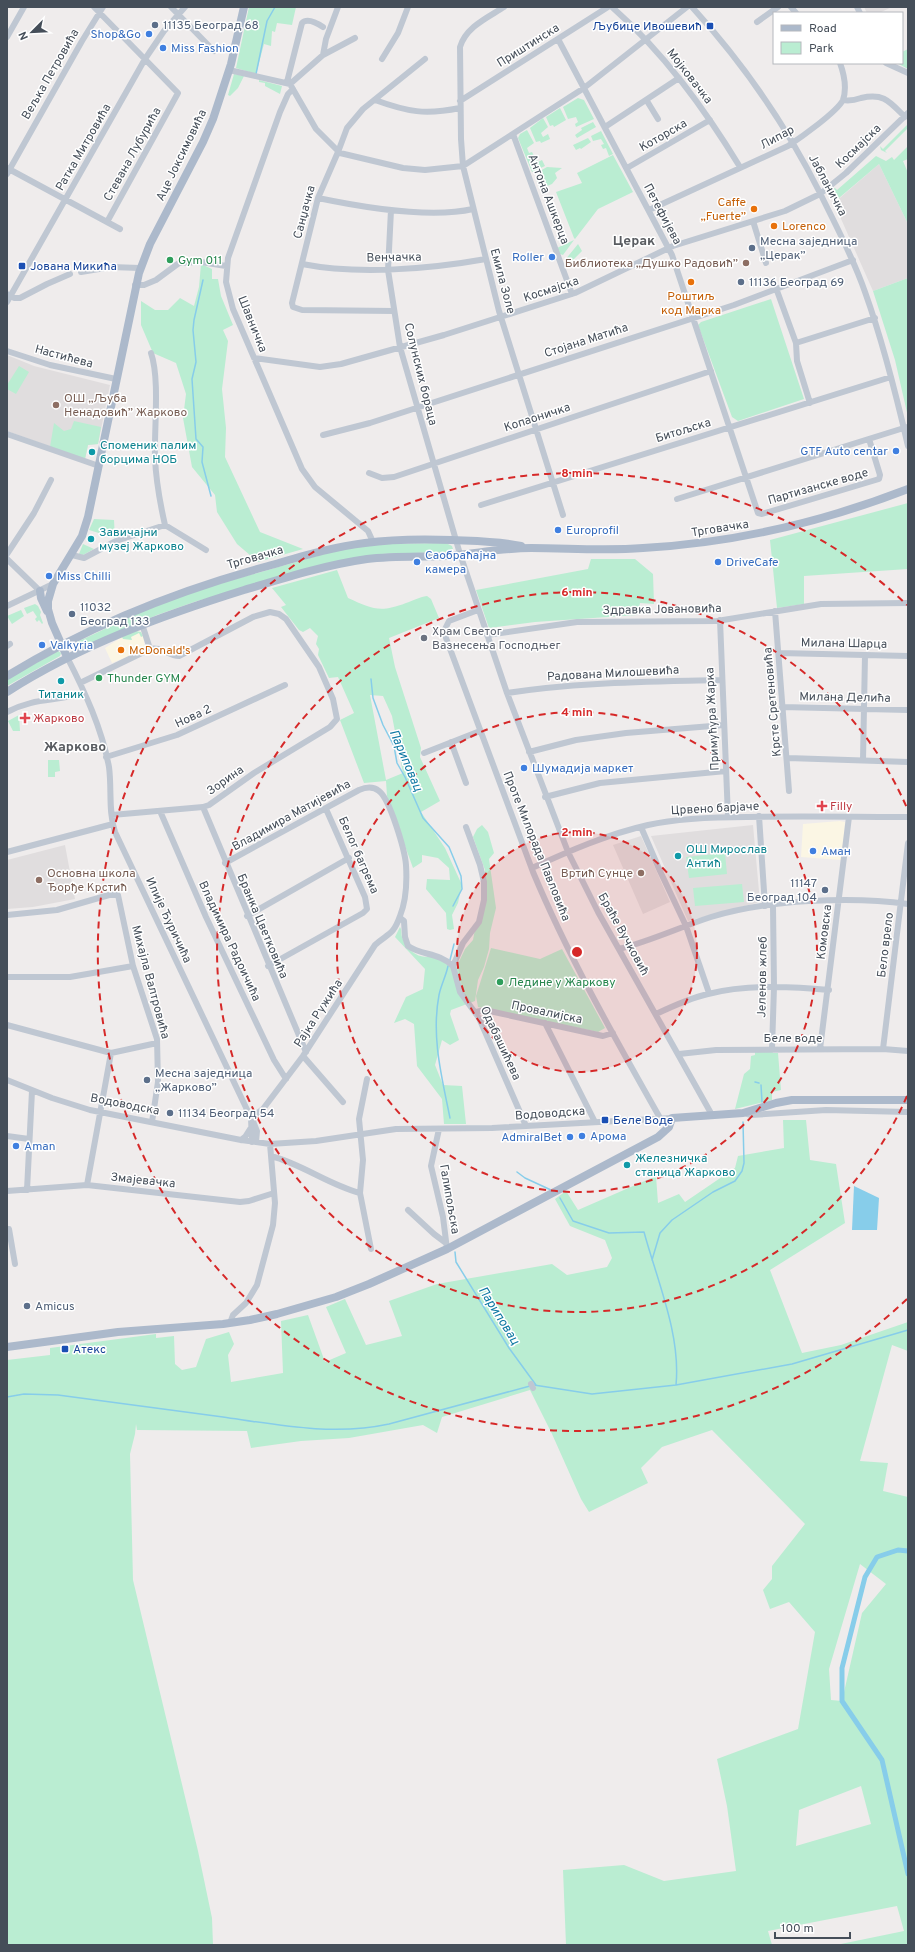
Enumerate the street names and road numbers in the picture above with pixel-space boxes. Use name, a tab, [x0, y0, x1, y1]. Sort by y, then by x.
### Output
street label: Приштинска	[494, 20, 563, 71]
street label: Вељка Петровића	[18, 26, 83, 123]
street label: Мојковачка	[663, 46, 716, 108]
street label: Ратка Митровића	[52, 101, 115, 194]
street label: Стевана Лубурића	[100, 105, 165, 204]
street label: Аце Јоксимовића	[153, 107, 211, 204]
street label: Которска	[637, 116, 690, 156]
street label: Космајска	[832, 121, 885, 172]
street label: Липар	[758, 122, 798, 154]
street label: Антона Ашкерца	[524, 152, 573, 247]
street label: Јабланичка	[804, 152, 850, 219]
street label: Петефијева	[639, 181, 685, 248]
street label: Санџачка	[290, 184, 320, 241]
street label: Емила Золе	[486, 247, 518, 316]
street label: Венчачка	[366, 250, 422, 266]
street label: Космајска	[522, 273, 581, 306]
street label: Шавничка	[233, 294, 271, 355]
street label: Стојана Матића	[542, 320, 630, 362]
street label: Солунских бораца	[400, 321, 441, 427]
street label: Настићева	[33, 342, 95, 372]
street label: Копаоничка	[502, 400, 573, 436]
street label: Битољска	[654, 415, 713, 447]
street label: Партизанске воде	[766, 465, 870, 509]
street label: Трговачка	[690, 517, 750, 541]
street label: Трговачка	[225, 542, 285, 574]
street label: Здравка Јовановића	[602, 601, 722, 619]
street label: Милана Шарца	[801, 635, 887, 653]
street label: Крсте Сретеновића	[760, 646, 786, 757]
street label: Радована Милошевића	[547, 663, 680, 685]
street label: Примућура Жарка	[702, 667, 724, 771]
street label: Милана Делића	[799, 689, 891, 707]
street label: Нова 2	[173, 702, 214, 732]
street label: Зорина	[204, 762, 247, 799]
street label: Проте Милорада Павловића	[499, 769, 574, 924]
street label: Владимира Матијевића	[229, 777, 354, 855]
street label: Црвено барјаче	[671, 799, 760, 819]
street label: Белог багрема	[334, 814, 382, 896]
street label: Бранка Цветковића	[233, 872, 291, 981]
street label: Илије Ђуричића	[141, 875, 195, 966]
street label: Владимира Радоичића	[194, 879, 264, 1004]
street label: Браће Вучковић	[594, 890, 653, 979]
street label: Комовска	[814, 904, 836, 960]
street label: Бело врело	[874, 911, 898, 979]
street label: Михајла Валтровића	[127, 924, 173, 1041]
street label: Јеленов жлеб	[754, 936, 772, 1018]
street label: Рајка Ружића	[291, 976, 347, 1051]
street label: Провалијска	[510, 998, 584, 1028]
street label: Одабашићева	[476, 1004, 524, 1083]
street label: Беле воде	[763, 1031, 823, 1047]
street label: Водоводска	[89, 1090, 161, 1120]
street label: Водоводска	[515, 1104, 586, 1124]
street label: Галипољска	[435, 1163, 463, 1235]
street label: Змајевачка	[110, 1170, 176, 1192]

